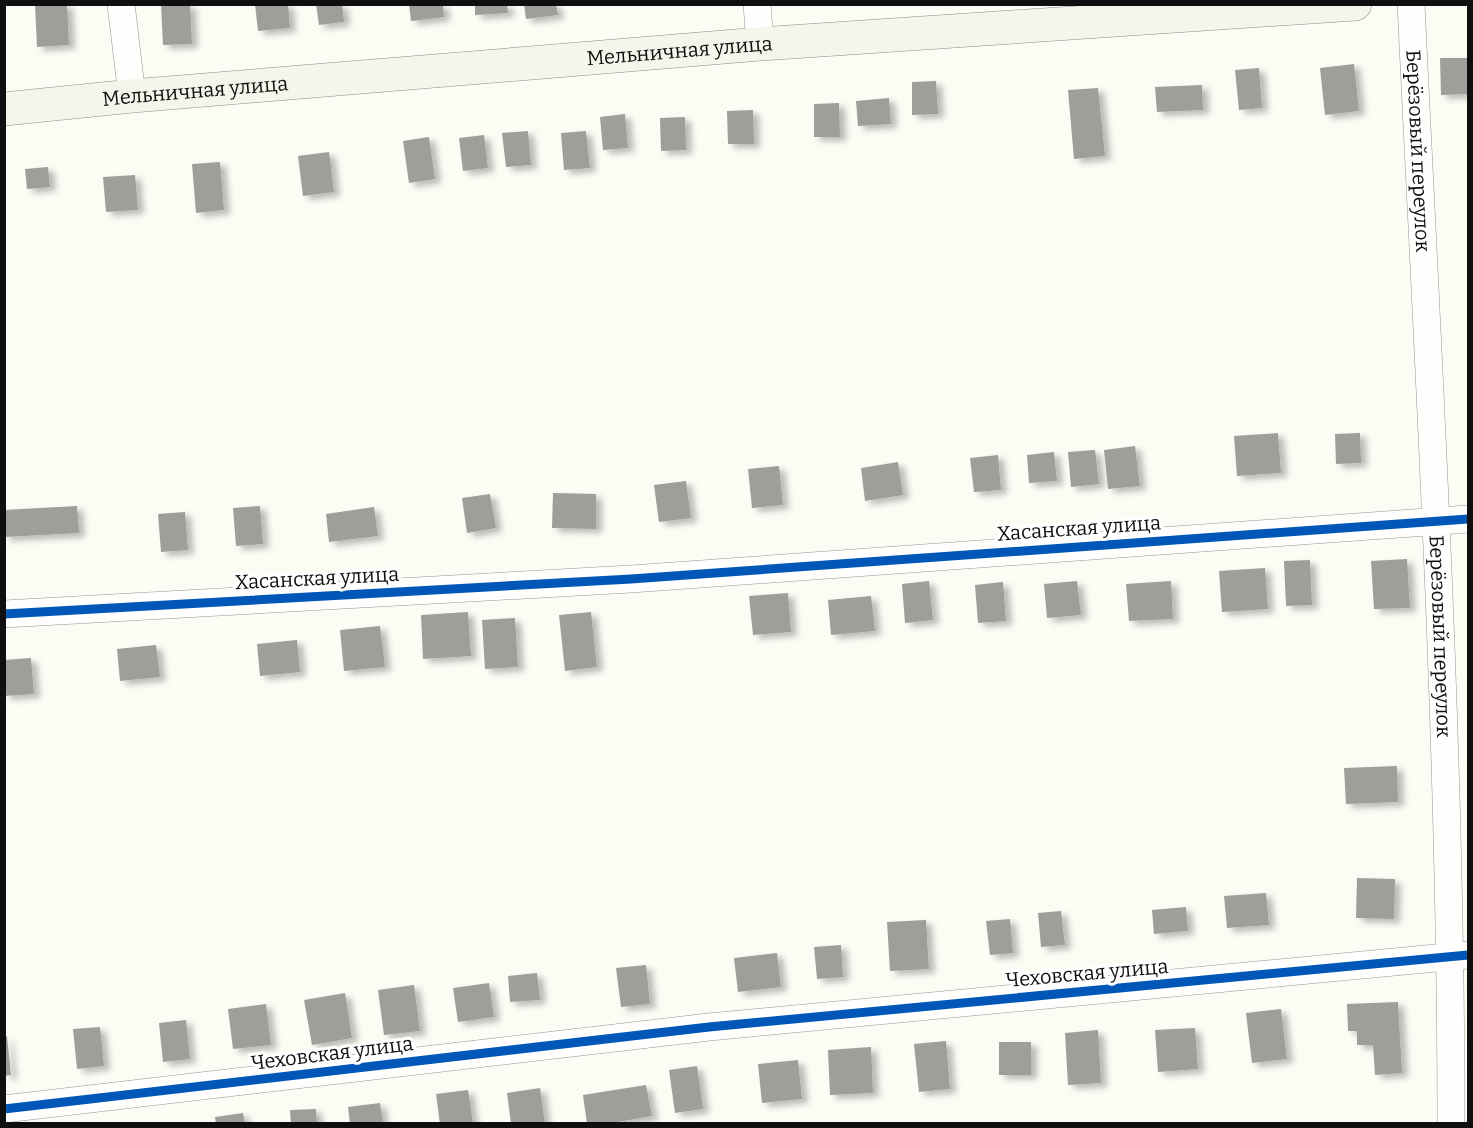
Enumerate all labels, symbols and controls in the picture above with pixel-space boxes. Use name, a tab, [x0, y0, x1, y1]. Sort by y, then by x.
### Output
street label: Мельничная улица	[586, 31, 773, 70]
street label: Берёзовый переулок	[1401, 49, 1435, 253]
street label: Мельничная улица	[101, 71, 289, 111]
street label: Хасанская улица	[996, 510, 1162, 546]
street label: Берёзовый переулок	[1425, 534, 1456, 738]
street label: Хасанская улица	[234, 562, 400, 594]
street label: Чеховская улица	[1005, 954, 1169, 992]
street label: Чеховская улица	[250, 1031, 414, 1075]

